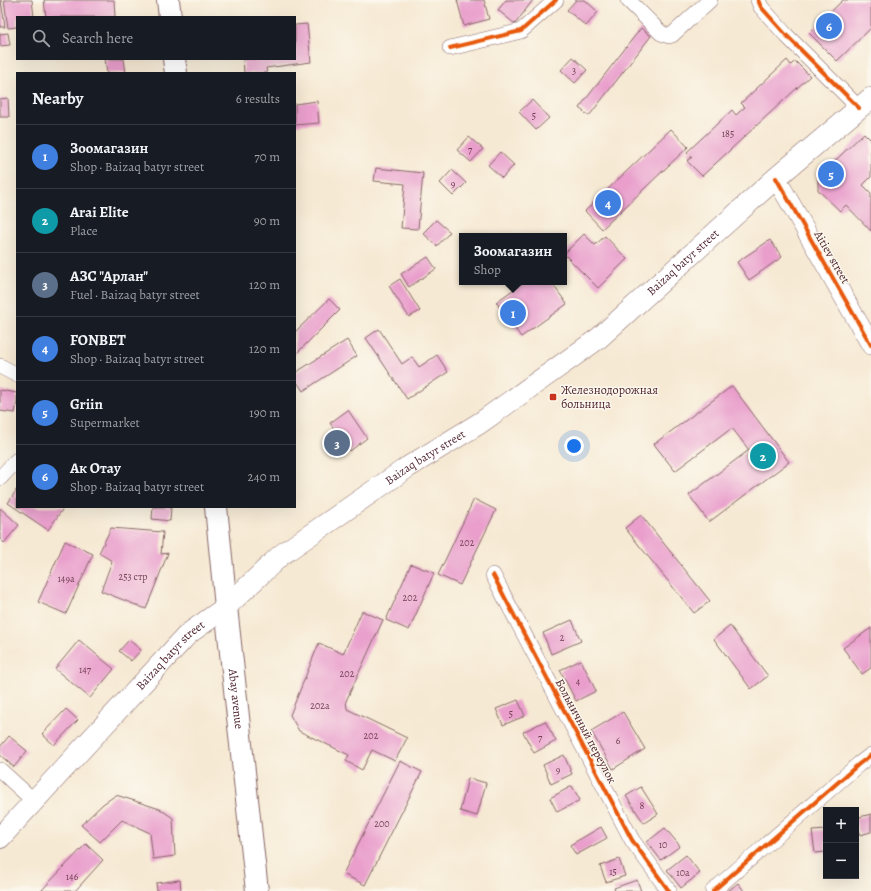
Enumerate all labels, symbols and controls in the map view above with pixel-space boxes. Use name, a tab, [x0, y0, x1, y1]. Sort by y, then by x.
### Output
pin: 6	[816, 11, 842, 41]
search box	[16, 16, 296, 60]
icon: search	[30, 27, 52, 49]
text: Search here	[62, 28, 133, 48]
house number: 3	[572, 64, 576, 77]
text: Nearby	[32, 87, 83, 110]
text: 6 results	[236, 90, 280, 107]
house number: 5	[532, 109, 536, 122]
house number: 185	[722, 127, 734, 140]
text: Зоомагазин	[70, 138, 148, 158]
house number: 7	[468, 143, 473, 156]
text: 1	[43, 148, 47, 165]
text: 70 m	[254, 148, 280, 165]
text: Shop · Baizaq batyr street	[70, 158, 204, 175]
pin: 5	[818, 159, 844, 189]
house number: 9	[451, 177, 456, 190]
pin: 4	[595, 188, 621, 218]
text: Arai Elite	[70, 202, 129, 222]
text: 2	[42, 212, 48, 229]
text: 90 m	[254, 212, 280, 229]
text: Place	[70, 222, 98, 239]
street label: Baizaq batyr street	[643, 225, 722, 299]
street label: Aitiev street	[810, 227, 854, 286]
popup	[459, 233, 567, 285]
text: Зоомагазин	[474, 241, 552, 261]
text: Shop	[474, 261, 501, 278]
text: АЗС "Арлан"	[70, 266, 148, 286]
text: 3	[42, 276, 48, 293]
text: 120 m	[249, 276, 280, 293]
text: Fuel · Baizaq batyr street	[70, 286, 200, 303]
pin: 1	[500, 298, 526, 328]
text: FONBET	[70, 330, 126, 350]
text: 4	[42, 340, 48, 357]
text: 120 m	[249, 340, 280, 357]
text: Shop · Baizaq batyr street	[70, 350, 204, 367]
place label: Железнодорожная больница	[561, 382, 658, 412]
marker: Железнодорожная больница	[548, 392, 558, 402]
text: Griin	[70, 394, 103, 414]
text: 5	[42, 404, 48, 421]
text: 190 m	[249, 404, 280, 421]
text: Supermarket	[70, 414, 140, 431]
street label: Baizaq batyr street	[382, 426, 468, 488]
pin: 3	[324, 428, 350, 458]
your location	[564, 436, 584, 456]
pin: 2	[750, 441, 776, 471]
text: Ак Отау	[70, 458, 121, 478]
text: 6	[42, 468, 48, 485]
text: 240 m	[248, 468, 280, 485]
text: Shop · Baizaq batyr street	[70, 478, 204, 495]
house number: 202	[460, 536, 475, 549]
house number: 253 стр	[118, 570, 148, 584]
house number: 149а	[57, 572, 75, 585]
house number: 202	[403, 591, 418, 604]
street label: Baizaq batyr street	[132, 617, 208, 693]
house number: 2	[560, 631, 565, 644]
house number: 147	[79, 663, 92, 676]
street label: Abay avenue	[225, 667, 247, 730]
house number: 202	[340, 667, 355, 680]
house number: 4	[576, 675, 581, 688]
street label: Больничный переулок	[552, 676, 620, 786]
house number: 202а	[310, 699, 330, 712]
house number: 5	[509, 707, 513, 720]
house number: 202	[364, 729, 379, 742]
house number: 7	[538, 731, 543, 744]
house number: 6	[616, 734, 621, 747]
house number: 9	[556, 763, 561, 776]
house number: 8	[640, 799, 645, 812]
map controls	[823, 807, 859, 879]
button: +	[823, 807, 859, 843]
house number: 200	[374, 817, 390, 830]
house number: 10	[659, 838, 667, 851]
button: −	[823, 843, 859, 879]
house number: 15	[609, 865, 617, 878]
house number: 10а	[676, 866, 690, 879]
house number: 146	[66, 870, 79, 883]

